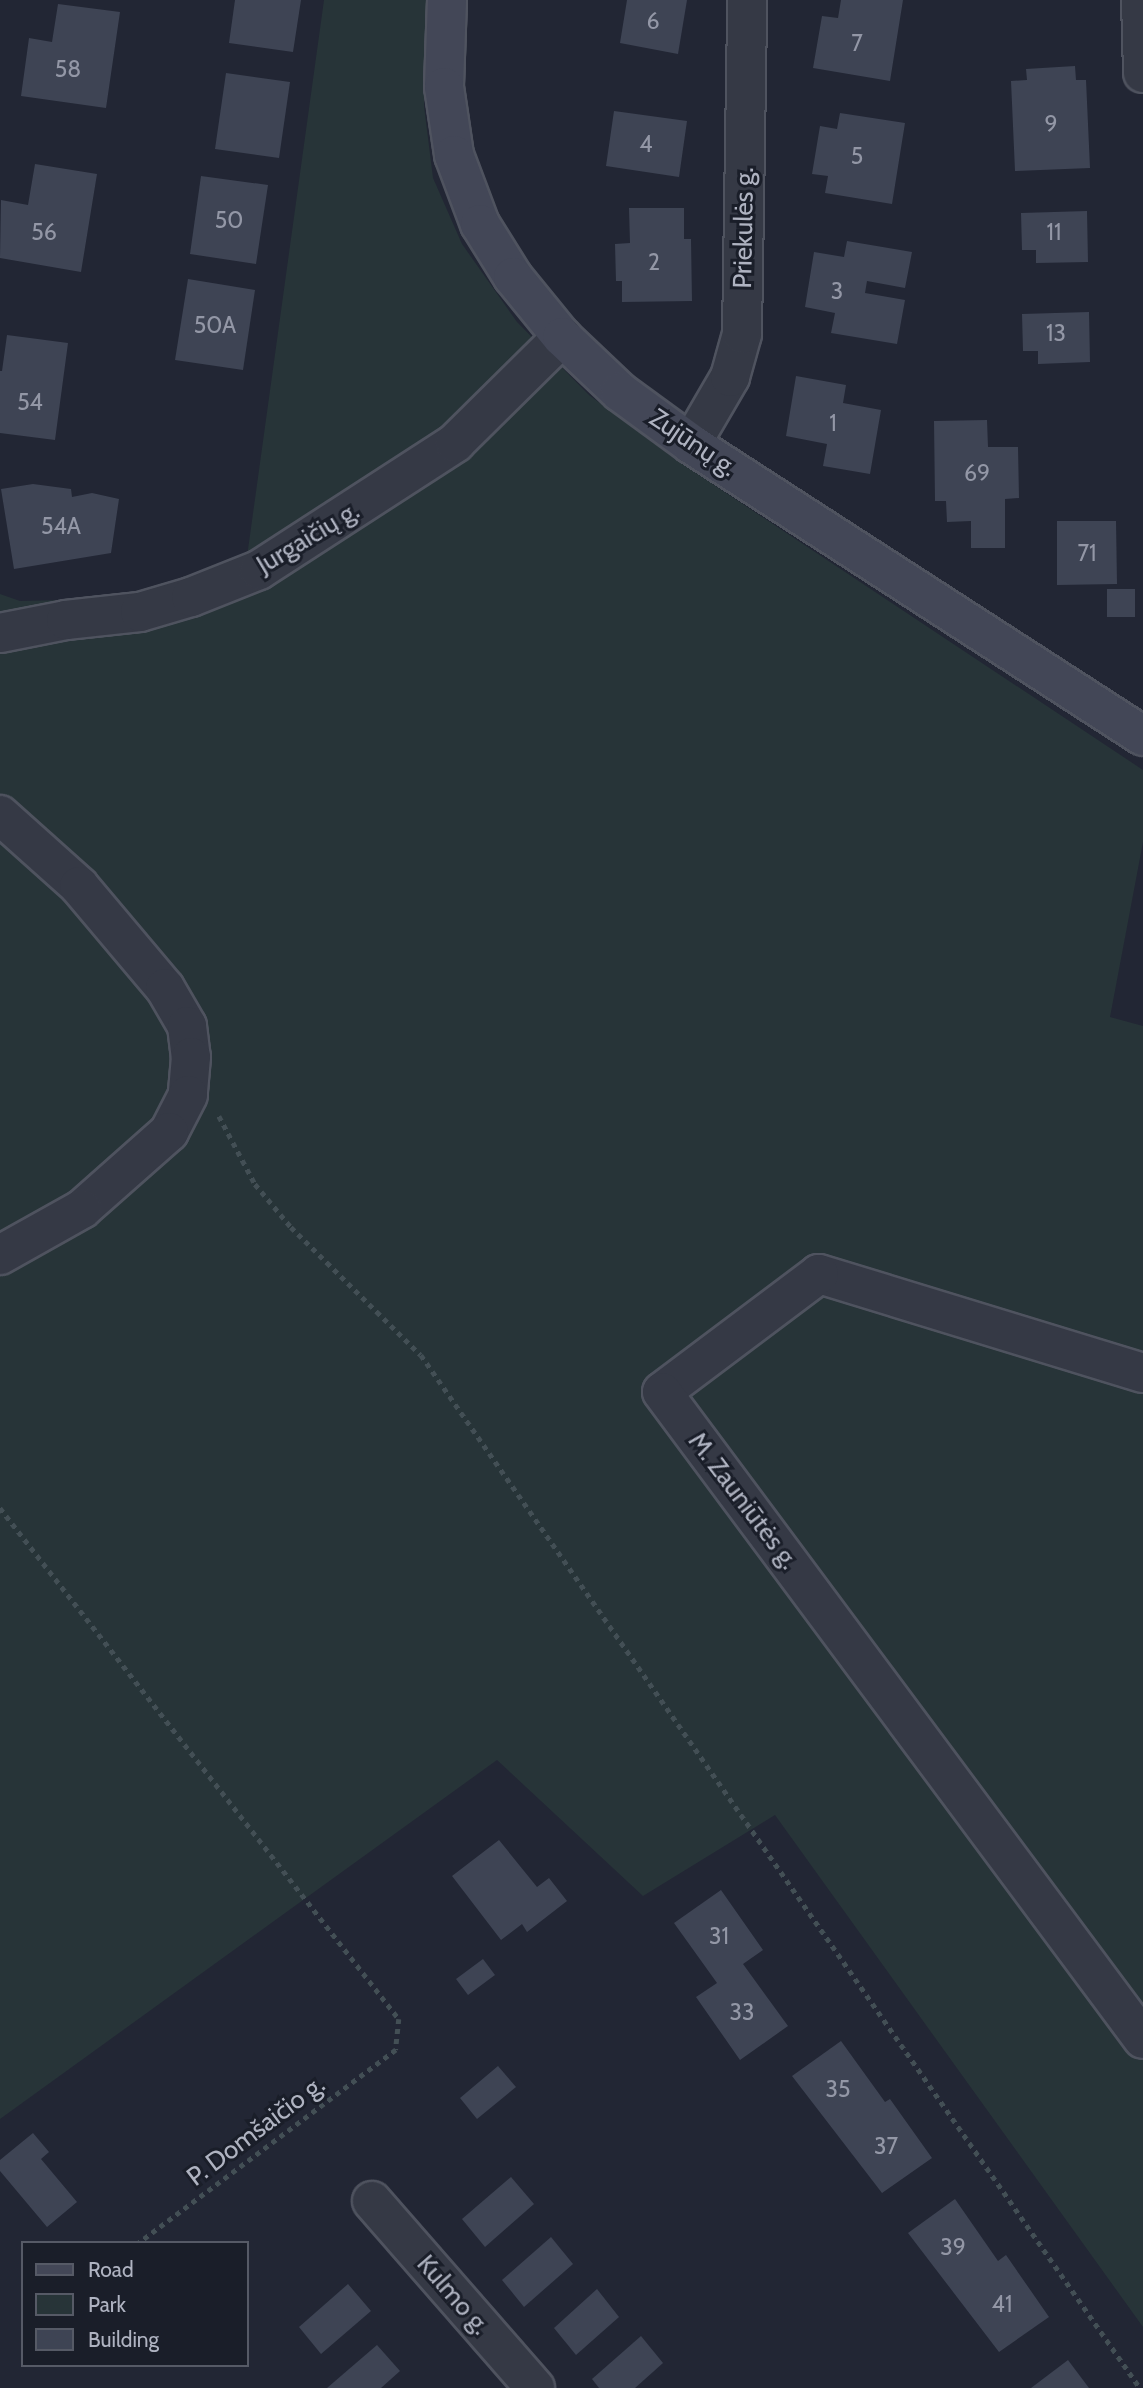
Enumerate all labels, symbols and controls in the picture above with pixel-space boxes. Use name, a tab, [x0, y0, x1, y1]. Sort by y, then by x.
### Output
house number: 6	[646, 7, 660, 35]
house number: 7	[851, 29, 863, 57]
house number: 58	[55, 55, 81, 83]
house number: 9	[1044, 110, 1058, 138]
house number: 4	[639, 130, 653, 158]
house number: 5	[851, 142, 863, 170]
street label: Priekulės g.	[727, 167, 761, 289]
house number: 50	[215, 206, 243, 234]
house number: 56	[31, 218, 57, 246]
house number: 11	[1047, 218, 1061, 246]
house number: 2	[648, 248, 660, 276]
house number: 3	[831, 277, 843, 305]
house number: 50A	[194, 311, 236, 339]
house number: 13	[1046, 319, 1066, 347]
house number: 54	[17, 388, 43, 416]
street label: Zujūnų g.	[643, 403, 743, 483]
house number: 1	[829, 409, 837, 437]
house number: 69	[964, 459, 990, 487]
street label: Jurgaičių g.	[251, 495, 365, 581]
house number: 54A	[41, 512, 81, 540]
house number: 71	[1077, 539, 1097, 567]
street label: M. Zauniūtės g.	[681, 1426, 805, 1576]
house number: 31	[709, 1922, 729, 1950]
house number: 33	[730, 1998, 754, 2026]
street label: P. Domšaičio g.	[181, 2069, 331, 2193]
house number: 35	[826, 2075, 850, 2103]
house number: 37	[874, 2132, 898, 2160]
house number: 39	[940, 2233, 966, 2261]
legend	[21, 2241, 248, 2367]
street label: Kulmo g.	[410, 2249, 496, 2341]
text: Road	[88, 2257, 134, 2282]
house number: 41	[992, 2290, 1012, 2318]
text: Park	[88, 2292, 126, 2317]
text: Building	[88, 2327, 159, 2352]

